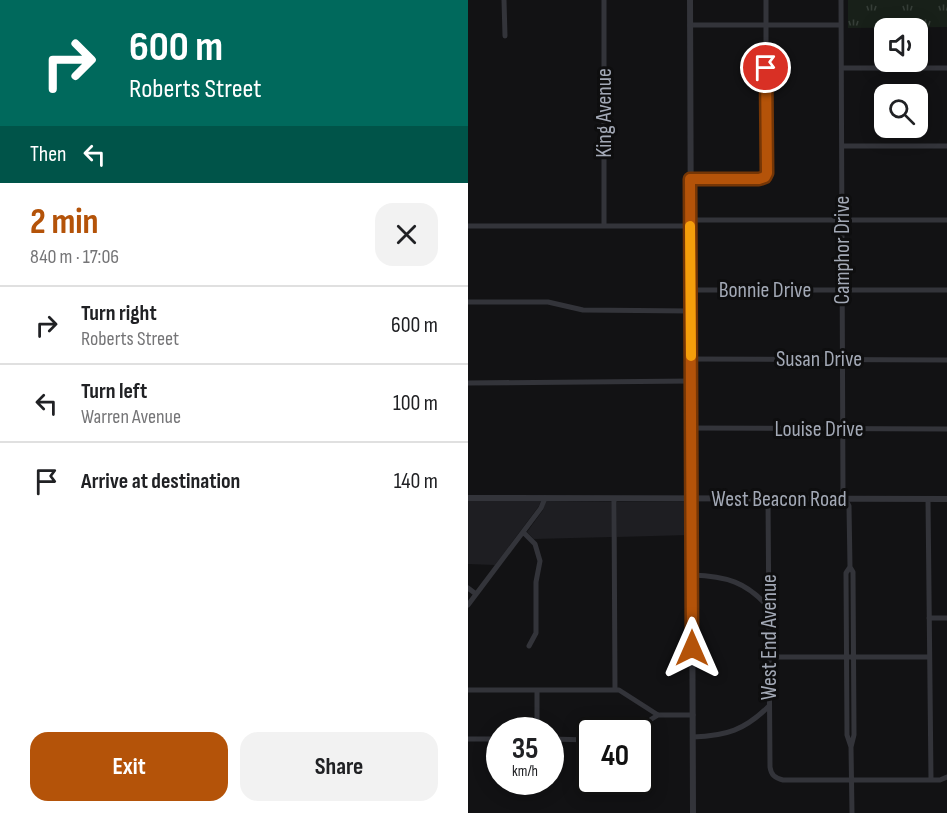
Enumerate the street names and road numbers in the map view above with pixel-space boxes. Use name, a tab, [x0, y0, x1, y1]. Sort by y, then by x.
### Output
street label: King Avenue	[591, 68, 618, 158]
street label: Camphor Drive	[829, 196, 856, 304]
street label: Bonnie Drive	[719, 277, 811, 304]
street label: Susan Drive	[776, 346, 862, 373]
street label: Louise Drive	[775, 416, 863, 443]
street label: West Beacon Road	[711, 486, 847, 513]
street label: West End Avenue	[756, 574, 783, 700]

